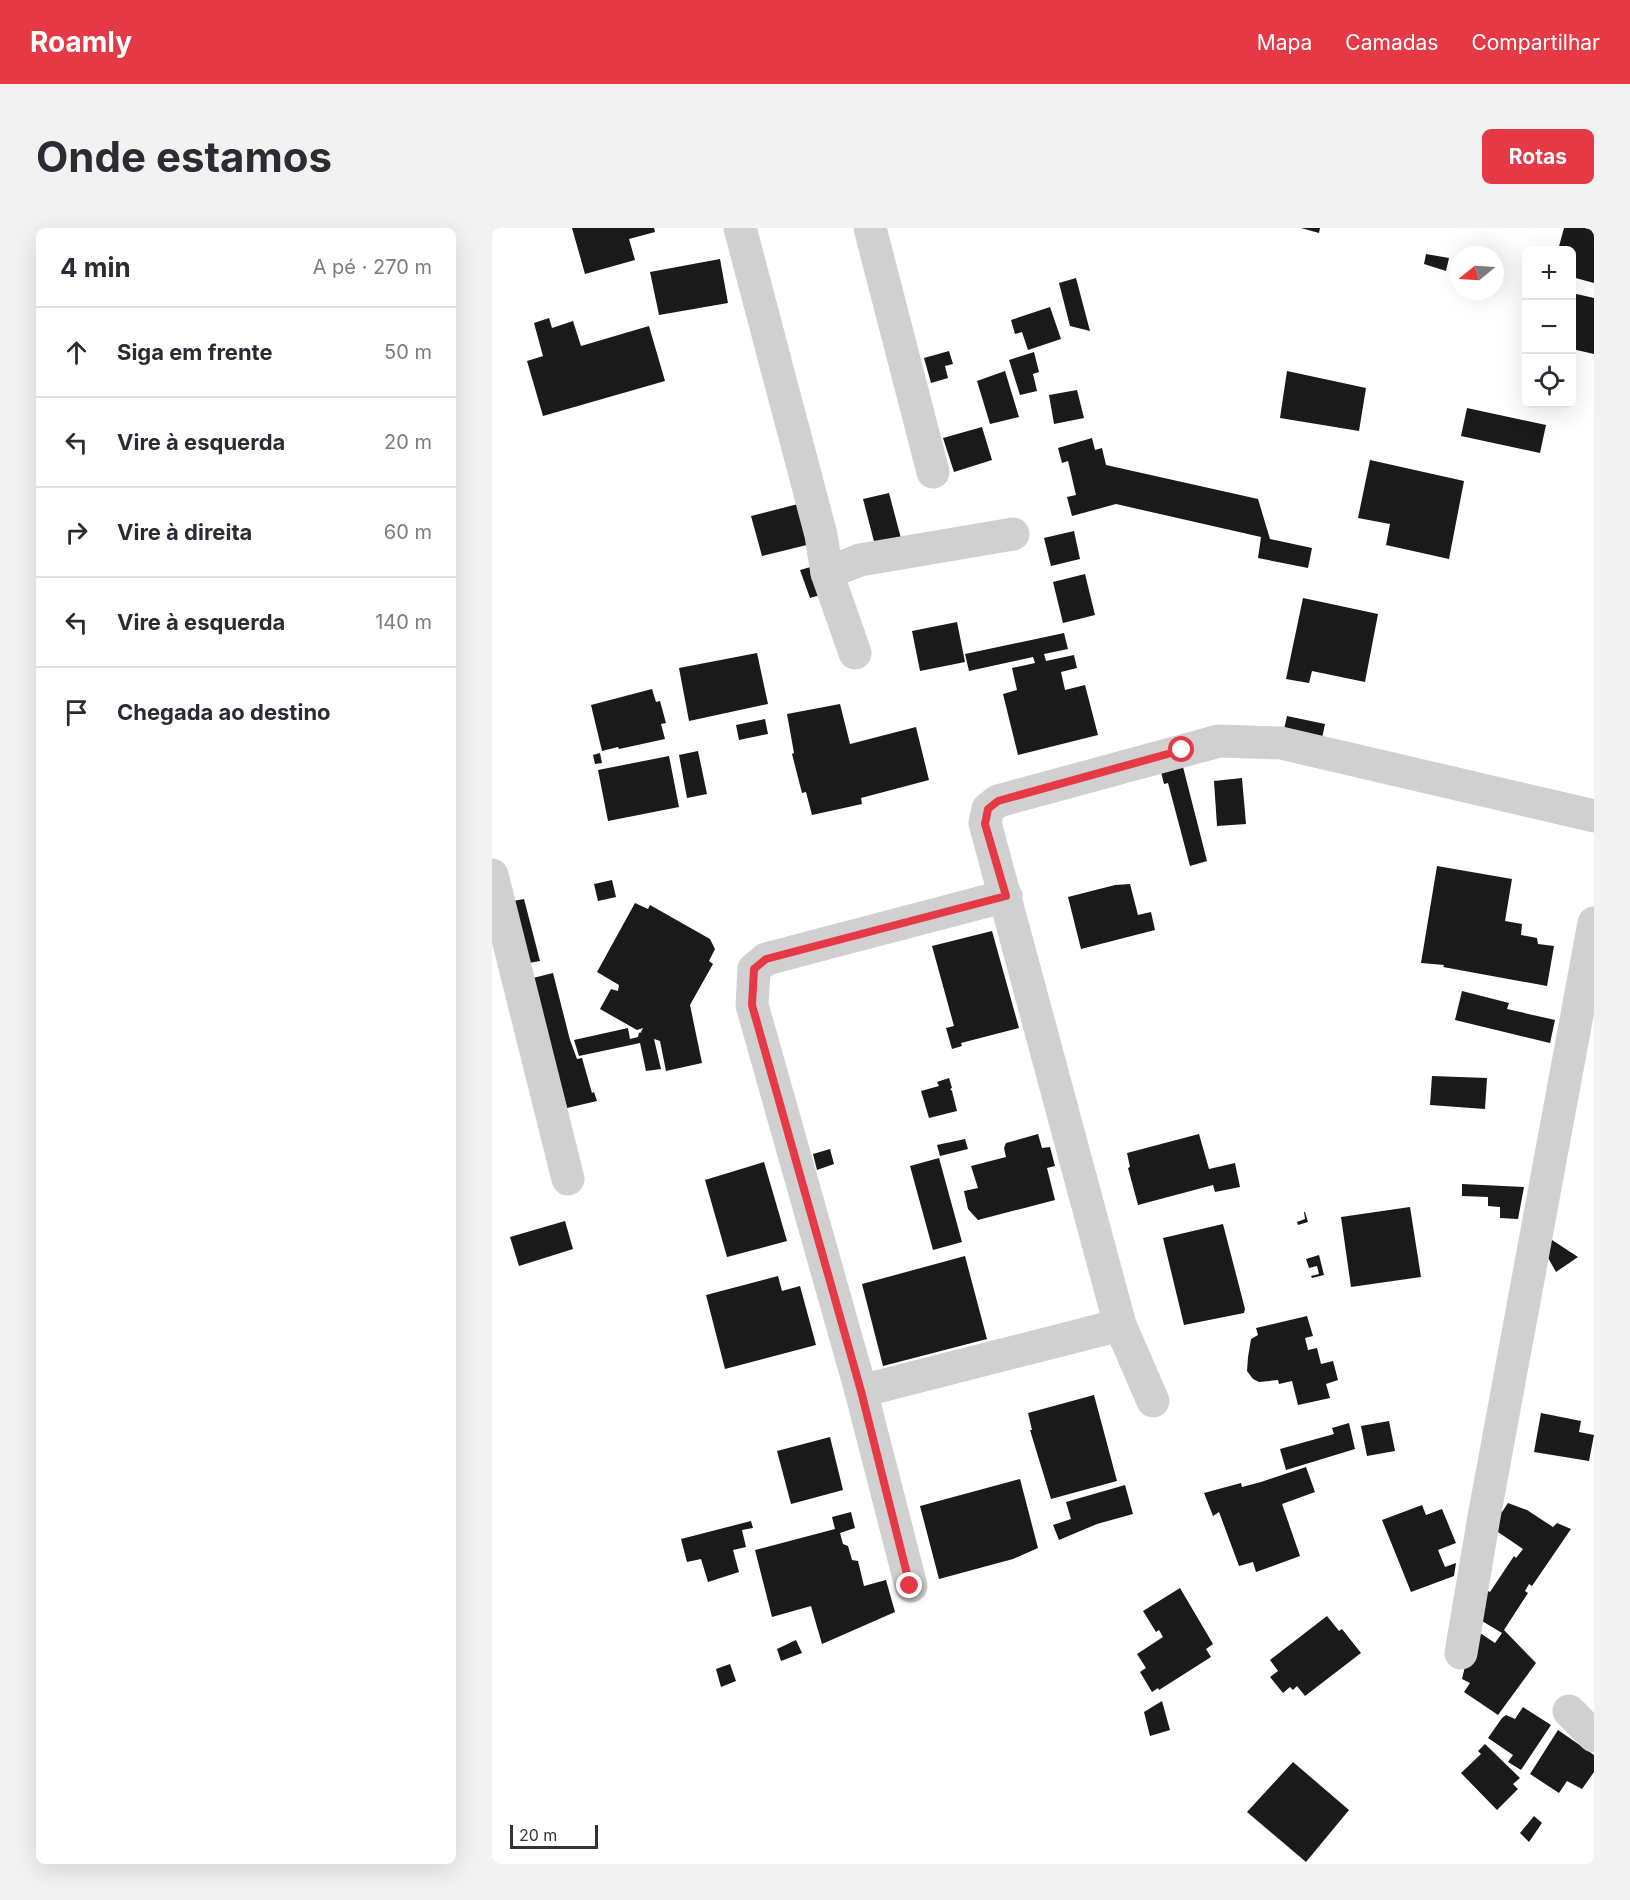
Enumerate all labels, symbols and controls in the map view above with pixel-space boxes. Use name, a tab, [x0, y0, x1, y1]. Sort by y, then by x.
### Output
text: Roamly	[30, 25, 132, 59]
text: Mapa	[1257, 30, 1312, 55]
text: Camadas	[1345, 30, 1438, 55]
text: Compartilhar	[1471, 30, 1600, 55]
button: Rotas	[1482, 129, 1594, 184]
text: Onde estamos	[36, 131, 332, 182]
north arrow	[1450, 246, 1504, 300]
map controls	[1522, 246, 1576, 408]
button: +	[1522, 246, 1576, 300]
text: 4 min	[60, 252, 131, 283]
text: A pé · 270 m	[313, 255, 432, 279]
button: −	[1522, 300, 1576, 354]
icon: ahead	[60, 336, 93, 369]
text: Siga em frente	[117, 339, 273, 365]
text: 50 m	[384, 340, 432, 364]
button: locate	[1522, 354, 1576, 408]
icon: left	[60, 426, 93, 459]
text: Vire à esquerda	[117, 429, 285, 455]
text: 20 m	[384, 430, 432, 454]
icon: right	[60, 516, 93, 549]
text: Vire à direita	[117, 519, 252, 545]
text: 60 m	[384, 520, 432, 544]
icon: left	[60, 606, 93, 639]
text: Vire à esquerda	[117, 609, 285, 635]
text: 140 m	[375, 610, 432, 634]
icon: arrive	[60, 696, 93, 729]
text: Chegada ao destino	[117, 699, 331, 725]
route start	[1168, 736, 1194, 762]
route end	[896, 1572, 922, 1598]
scale bar	[510, 1822, 598, 1850]
text: 20 m	[519, 1825, 557, 1845]

